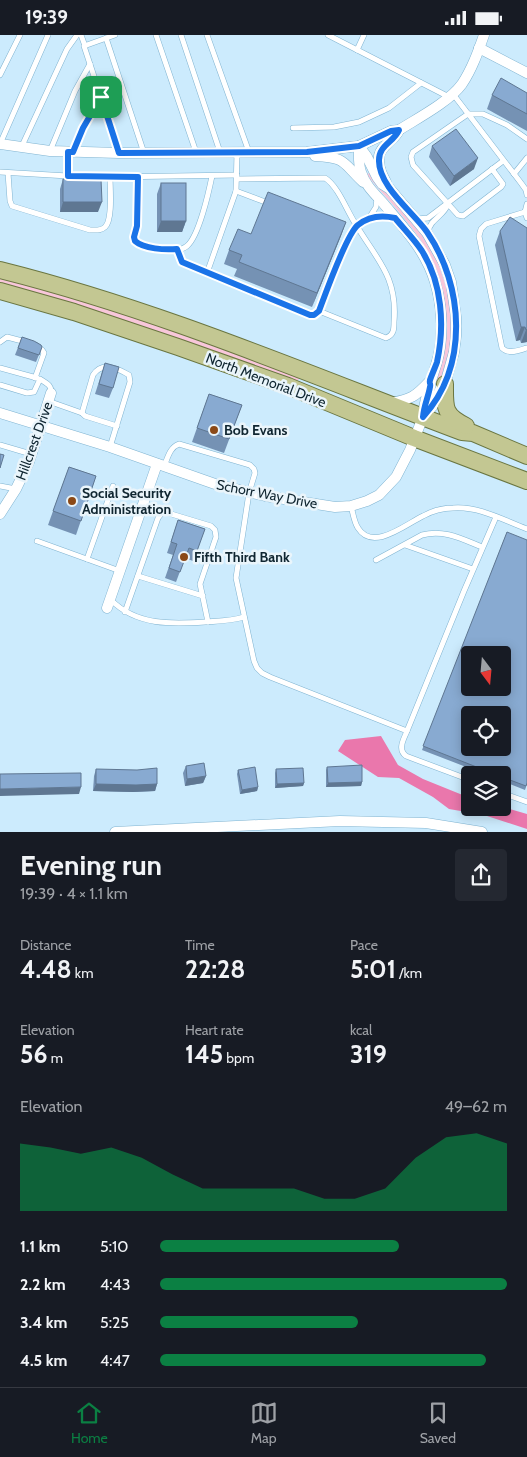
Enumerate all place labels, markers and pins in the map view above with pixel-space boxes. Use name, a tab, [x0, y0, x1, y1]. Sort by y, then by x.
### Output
pin	[80, 76, 122, 118]
place label: Bob Evans	[224, 421, 287, 439]
marker: Bob Evans	[208, 424, 220, 436]
place label: Social Security Administration	[82, 484, 172, 518]
marker: Social Security Administration	[66, 495, 78, 507]
place label: Fifth Third Bank	[194, 548, 290, 566]
marker: Fifth Third Bank	[178, 551, 190, 563]

